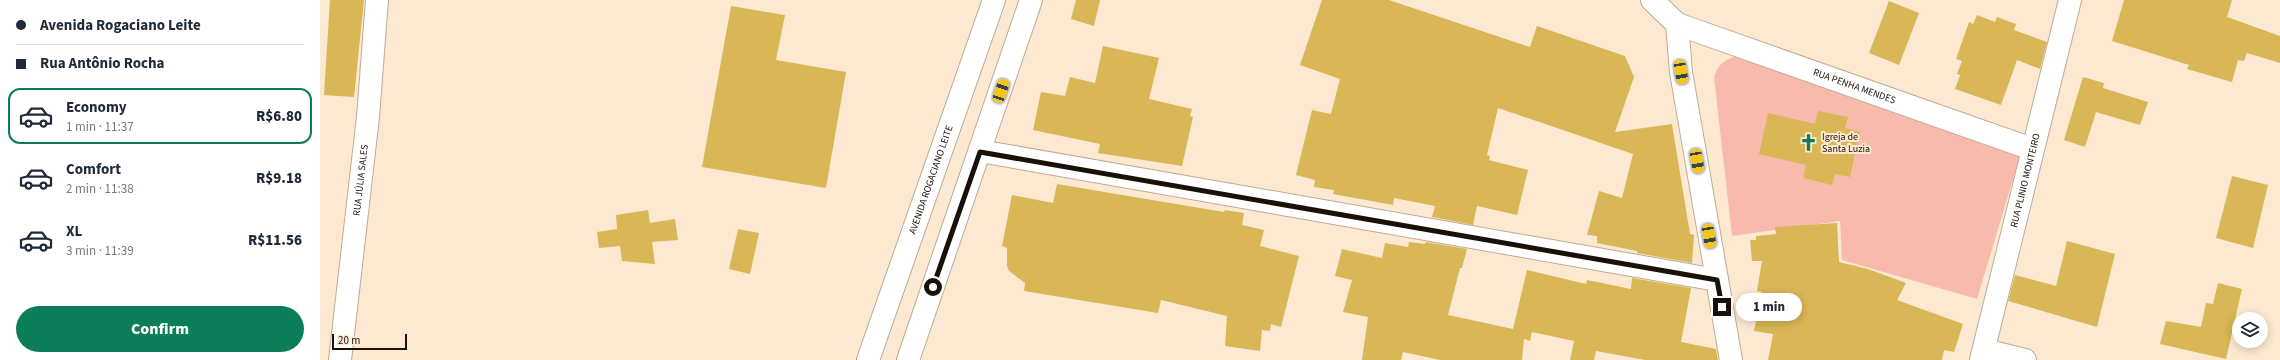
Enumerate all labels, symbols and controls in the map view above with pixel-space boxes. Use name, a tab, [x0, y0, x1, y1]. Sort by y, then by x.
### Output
text: Avenida Rogaciano Leite	[40, 15, 201, 36]
text: Rua Antônio Rocha	[40, 53, 165, 74]
car	[1673, 59, 1689, 85]
street label: RUA PENHA MENDES	[1811, 65, 1898, 107]
car	[991, 78, 1011, 104]
text: Economy	[66, 97, 127, 118]
icon: car	[18, 98, 54, 134]
text: R$6.80	[256, 106, 302, 127]
text: 1 min · 11:37	[66, 118, 134, 136]
street label: AVENIDA ROGACIANO LEITE	[906, 123, 957, 236]
place label: Igreja de Santa Luzia	[1822, 130, 1870, 156]
street label: RUA PLINIO MONTEIRO	[2007, 132, 2044, 229]
church icon: Igreja de Santa Luzia	[1799, 133, 1819, 153]
street label: RUA JÚLIA SALES	[350, 144, 372, 217]
car	[1689, 148, 1705, 174]
text: Comfort	[66, 159, 121, 180]
icon: car	[18, 160, 54, 196]
text: R$9.18	[256, 168, 302, 189]
text: 2 min · 11:38	[66, 180, 134, 198]
text: XL	[66, 221, 82, 242]
icon: car	[18, 222, 54, 258]
car	[1701, 223, 1717, 249]
text: R$11.56	[248, 230, 302, 251]
text: 3 min · 11:39	[66, 242, 134, 260]
route start	[924, 278, 942, 296]
callout: 1 min	[1736, 293, 1802, 321]
route end	[1713, 298, 1731, 316]
text: 1 min	[1753, 298, 1785, 316]
button: Confirm	[16, 306, 304, 352]
map controls	[2232, 312, 2268, 348]
button: layers	[2232, 312, 2268, 348]
scale bar	[332, 332, 407, 351]
text: 20 m	[338, 333, 360, 348]

